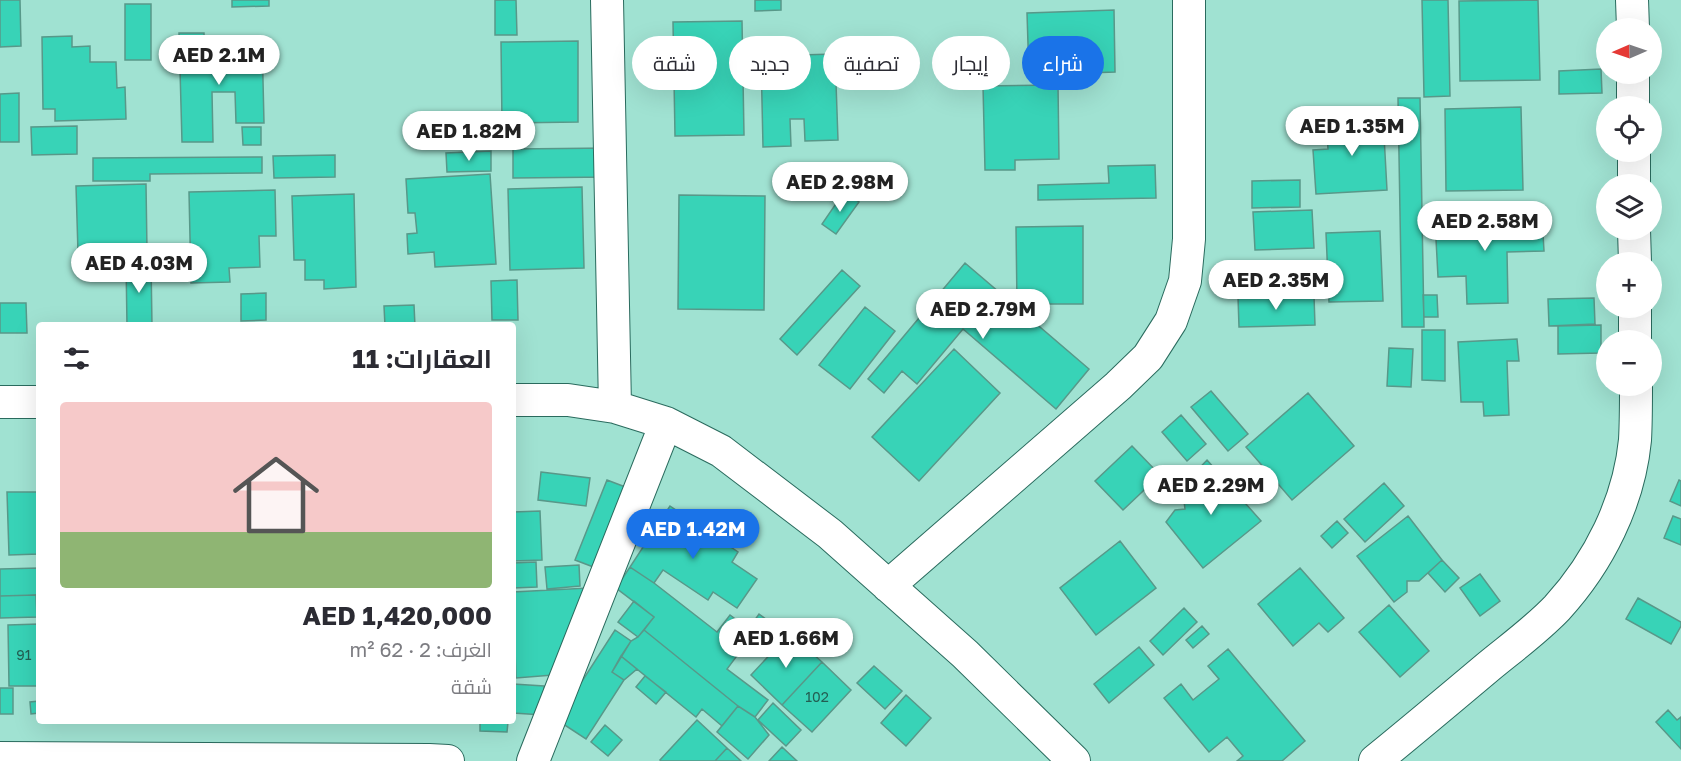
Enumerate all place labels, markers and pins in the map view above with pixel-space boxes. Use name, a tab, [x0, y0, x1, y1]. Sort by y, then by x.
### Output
pin: AED 2.1M	[157, 35, 281, 86]
pin: AED 1.35M	[1283, 106, 1421, 157]
pin: AED 1.82M	[400, 111, 538, 162]
pin: AED 2.98M	[771, 162, 909, 213]
pin: AED 2.58M	[1416, 201, 1554, 252]
pin: AED 4.03M	[70, 243, 208, 294]
pin: AED 2.35M	[1207, 260, 1345, 311]
pin: AED 2.79M	[914, 289, 1052, 340]
pin: AED 2.29M	[1142, 465, 1280, 516]
pin: AED 1.42M	[624, 509, 762, 560]
pin: AED 1.66M	[717, 618, 855, 669]

